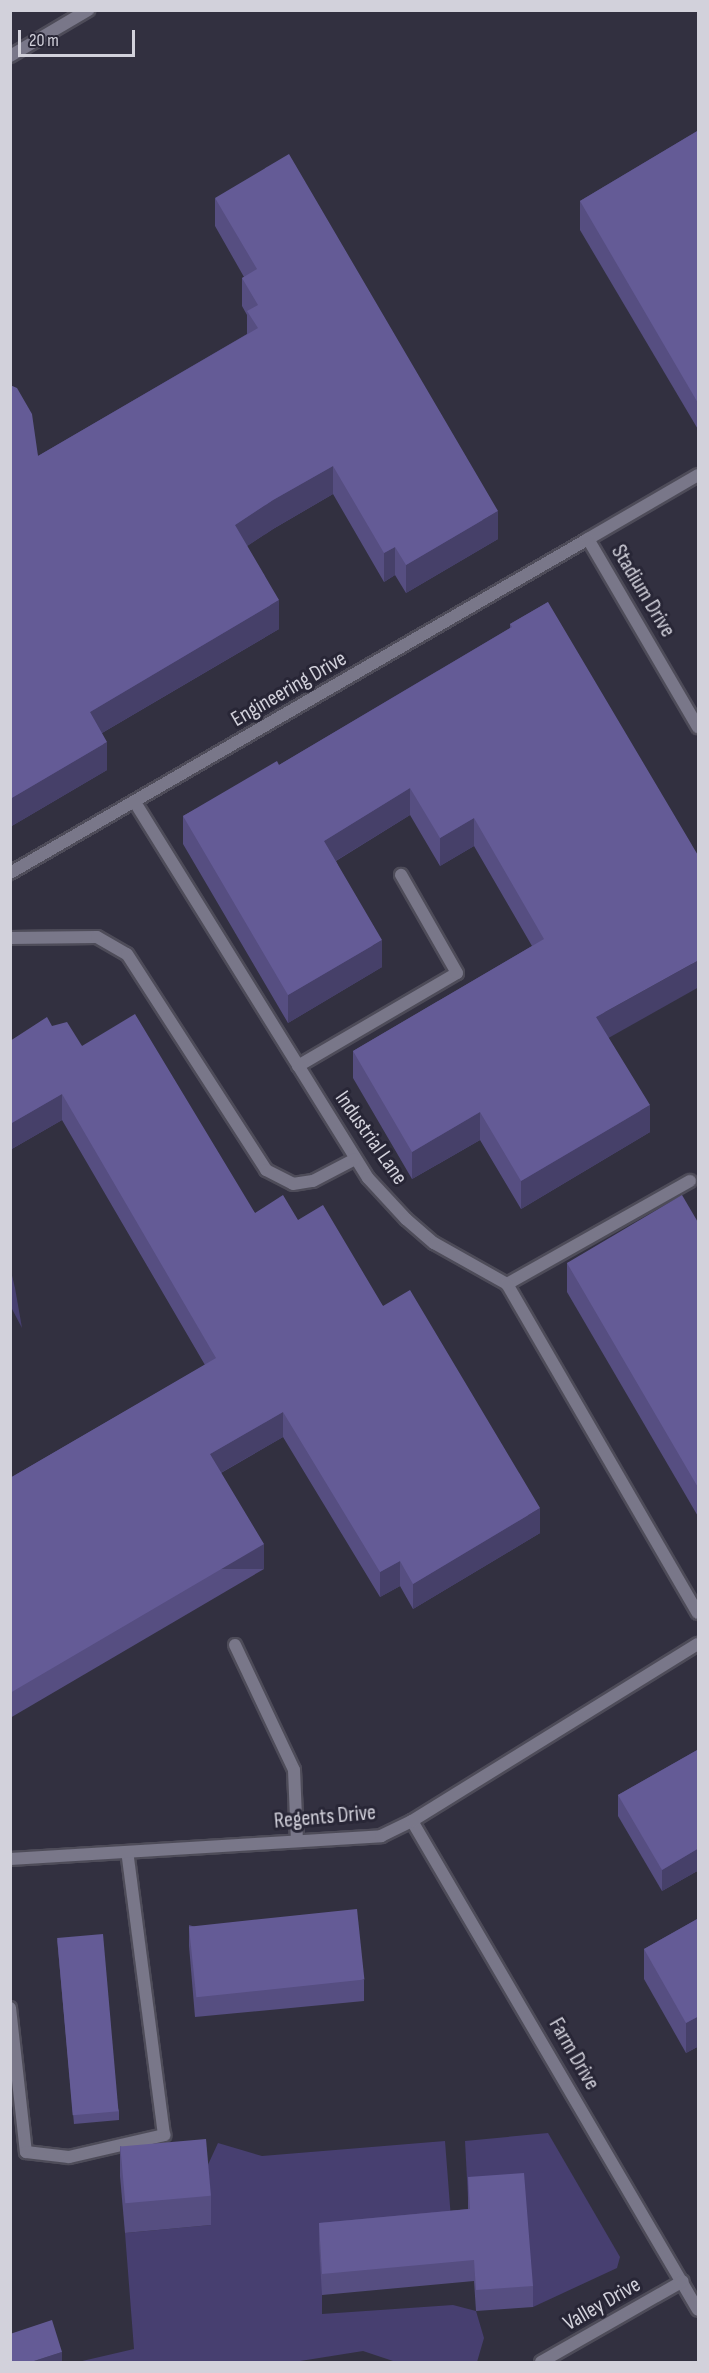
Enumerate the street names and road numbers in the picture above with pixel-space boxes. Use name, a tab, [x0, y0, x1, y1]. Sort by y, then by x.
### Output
street label: Stadium Drive	[605, 540, 681, 642]
street label: Engineering Drive	[227, 645, 351, 733]
street label: Industrial Lane	[329, 1086, 413, 1190]
street label: Regents Drive	[273, 1799, 377, 1835]
street label: Farm Drive	[543, 2013, 605, 2095]
street label: Valley Drive	[559, 2271, 645, 2337]

